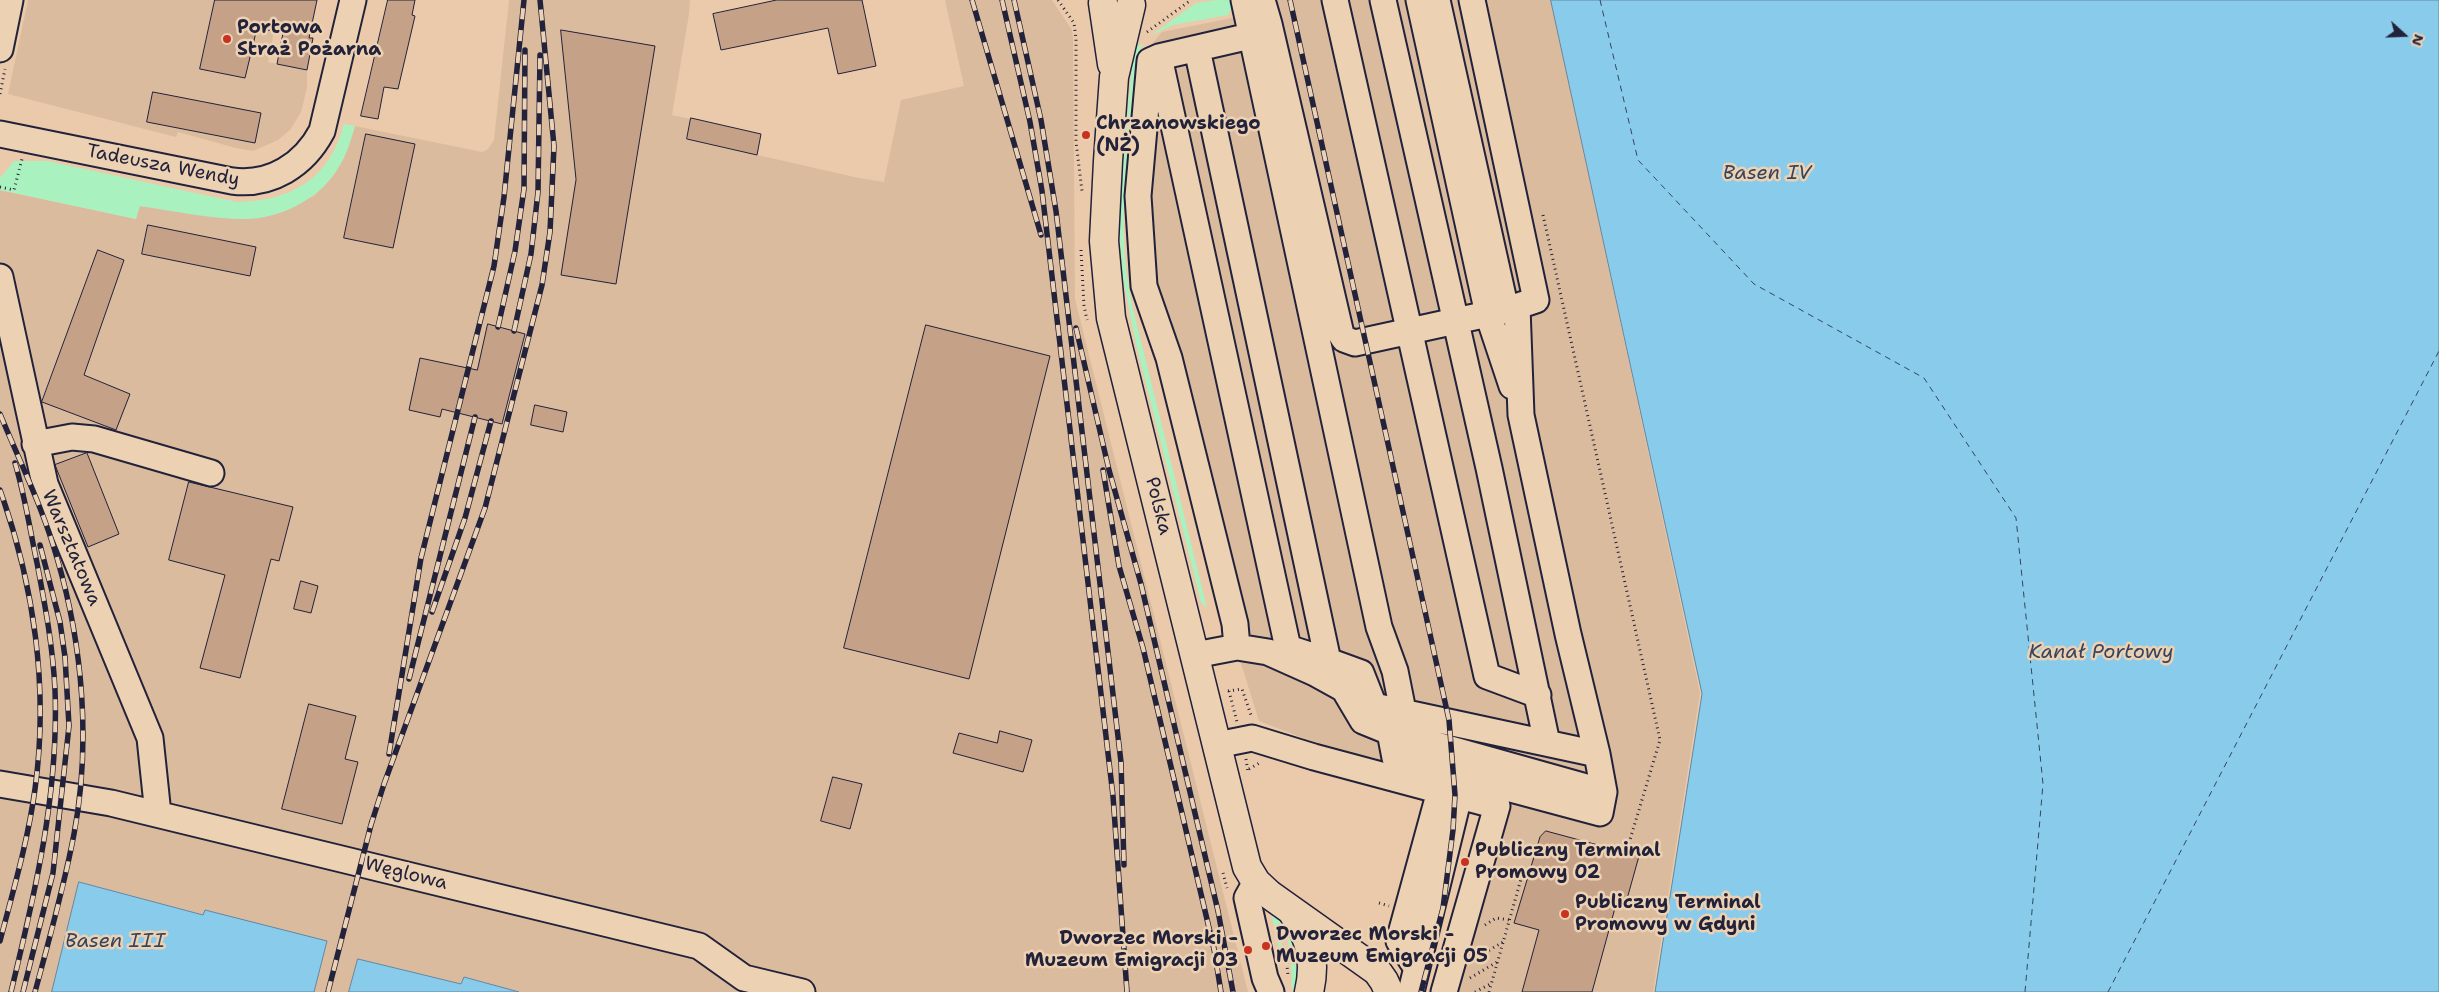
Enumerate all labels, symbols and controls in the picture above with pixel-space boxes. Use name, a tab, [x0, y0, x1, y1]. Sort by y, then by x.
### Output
north arrow	[2379, 10, 2429, 60]
place label: Portowa Straż Pożarna	[237, 17, 381, 61]
text: N	[2408, 32, 2428, 48]
marker: Portowa Straż Pożarna	[221, 33, 233, 45]
place label: Chrzanowskiego (NŻ)	[1096, 113, 1261, 157]
marker: Chrzanowskiego (NŻ)	[1080, 129, 1092, 141]
street label: Tadeusza Wendy	[85, 140, 241, 192]
water label: Basen IV	[1723, 162, 1811, 186]
street label: Polska	[1140, 475, 1176, 537]
street label: Warsztatowa	[36, 487, 106, 609]
water label: Kanał Portowy	[2028, 641, 2174, 665]
place label: Publiczny Terminal Promowy 02	[1475, 840, 1661, 884]
street label: Węglowa	[362, 853, 450, 895]
marker: Publiczny Terminal Promowy 02	[1459, 856, 1471, 868]
place label: Publiczny Terminal Promowy w Gdyni	[1575, 892, 1761, 936]
marker: Publiczny Terminal Promowy w Gdyni	[1559, 908, 1571, 920]
place label: Dworzec Morski - Muzeum Emigracji 05	[1276, 924, 1488, 968]
place label: Dworzec Morski - Muzeum Emigracji 03	[1025, 928, 1238, 972]
water label: Basen III	[65, 930, 165, 954]
marker: Dworzec Morski - Muzeum Emigracji 05	[1260, 940, 1272, 952]
marker: Dworzec Morski - Muzeum Emigracji 03	[1242, 944, 1254, 956]

